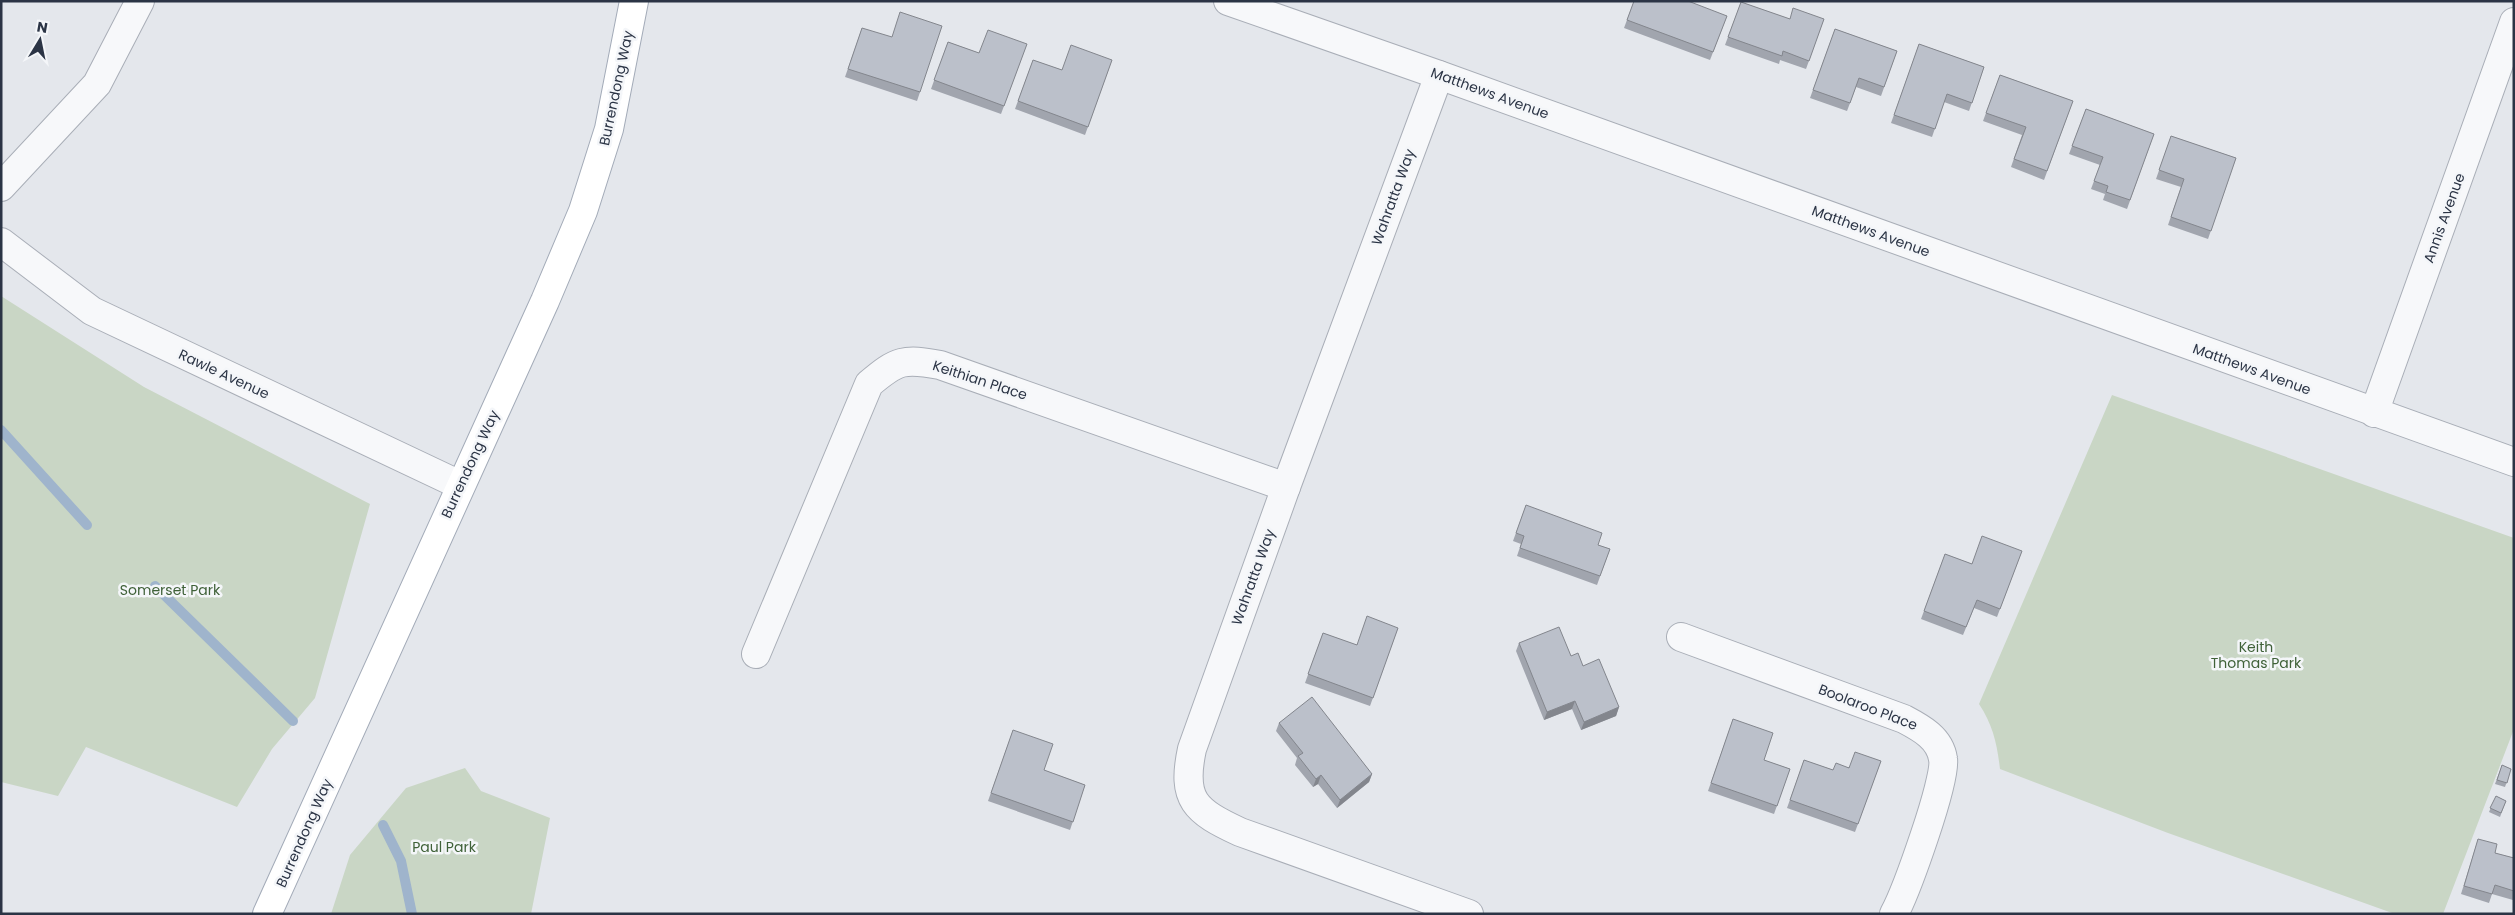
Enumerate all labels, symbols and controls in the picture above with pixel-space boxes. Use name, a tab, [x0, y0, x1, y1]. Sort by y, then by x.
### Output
north arrow	[15, 15, 65, 65]
text: N	[35, 16, 49, 38]
street label: Burrendong Way	[594, 28, 638, 147]
street label: Matthews Avenue	[1428, 62, 1552, 124]
street label: Wahratta Way	[1366, 146, 1420, 248]
street label: Annis Avenue	[2418, 170, 2470, 266]
street label: Matthews Avenue	[1809, 200, 1933, 262]
street label: Matthews Avenue	[2190, 338, 2314, 400]
street label: Rawle Avenue	[175, 344, 273, 404]
street label: Keithian Place	[930, 355, 1030, 405]
street label: Burrendong Way	[436, 407, 504, 521]
street label: Wahratta Way	[1226, 526, 1280, 628]
park label: Somerset Park	[120, 580, 221, 600]
park label: Keith Thomas Park	[2211, 637, 2302, 673]
street label: Boolaroo Place	[1816, 679, 1921, 735]
street label: Burrendong Way	[271, 775, 337, 891]
park label: Paul Park	[412, 837, 477, 857]

